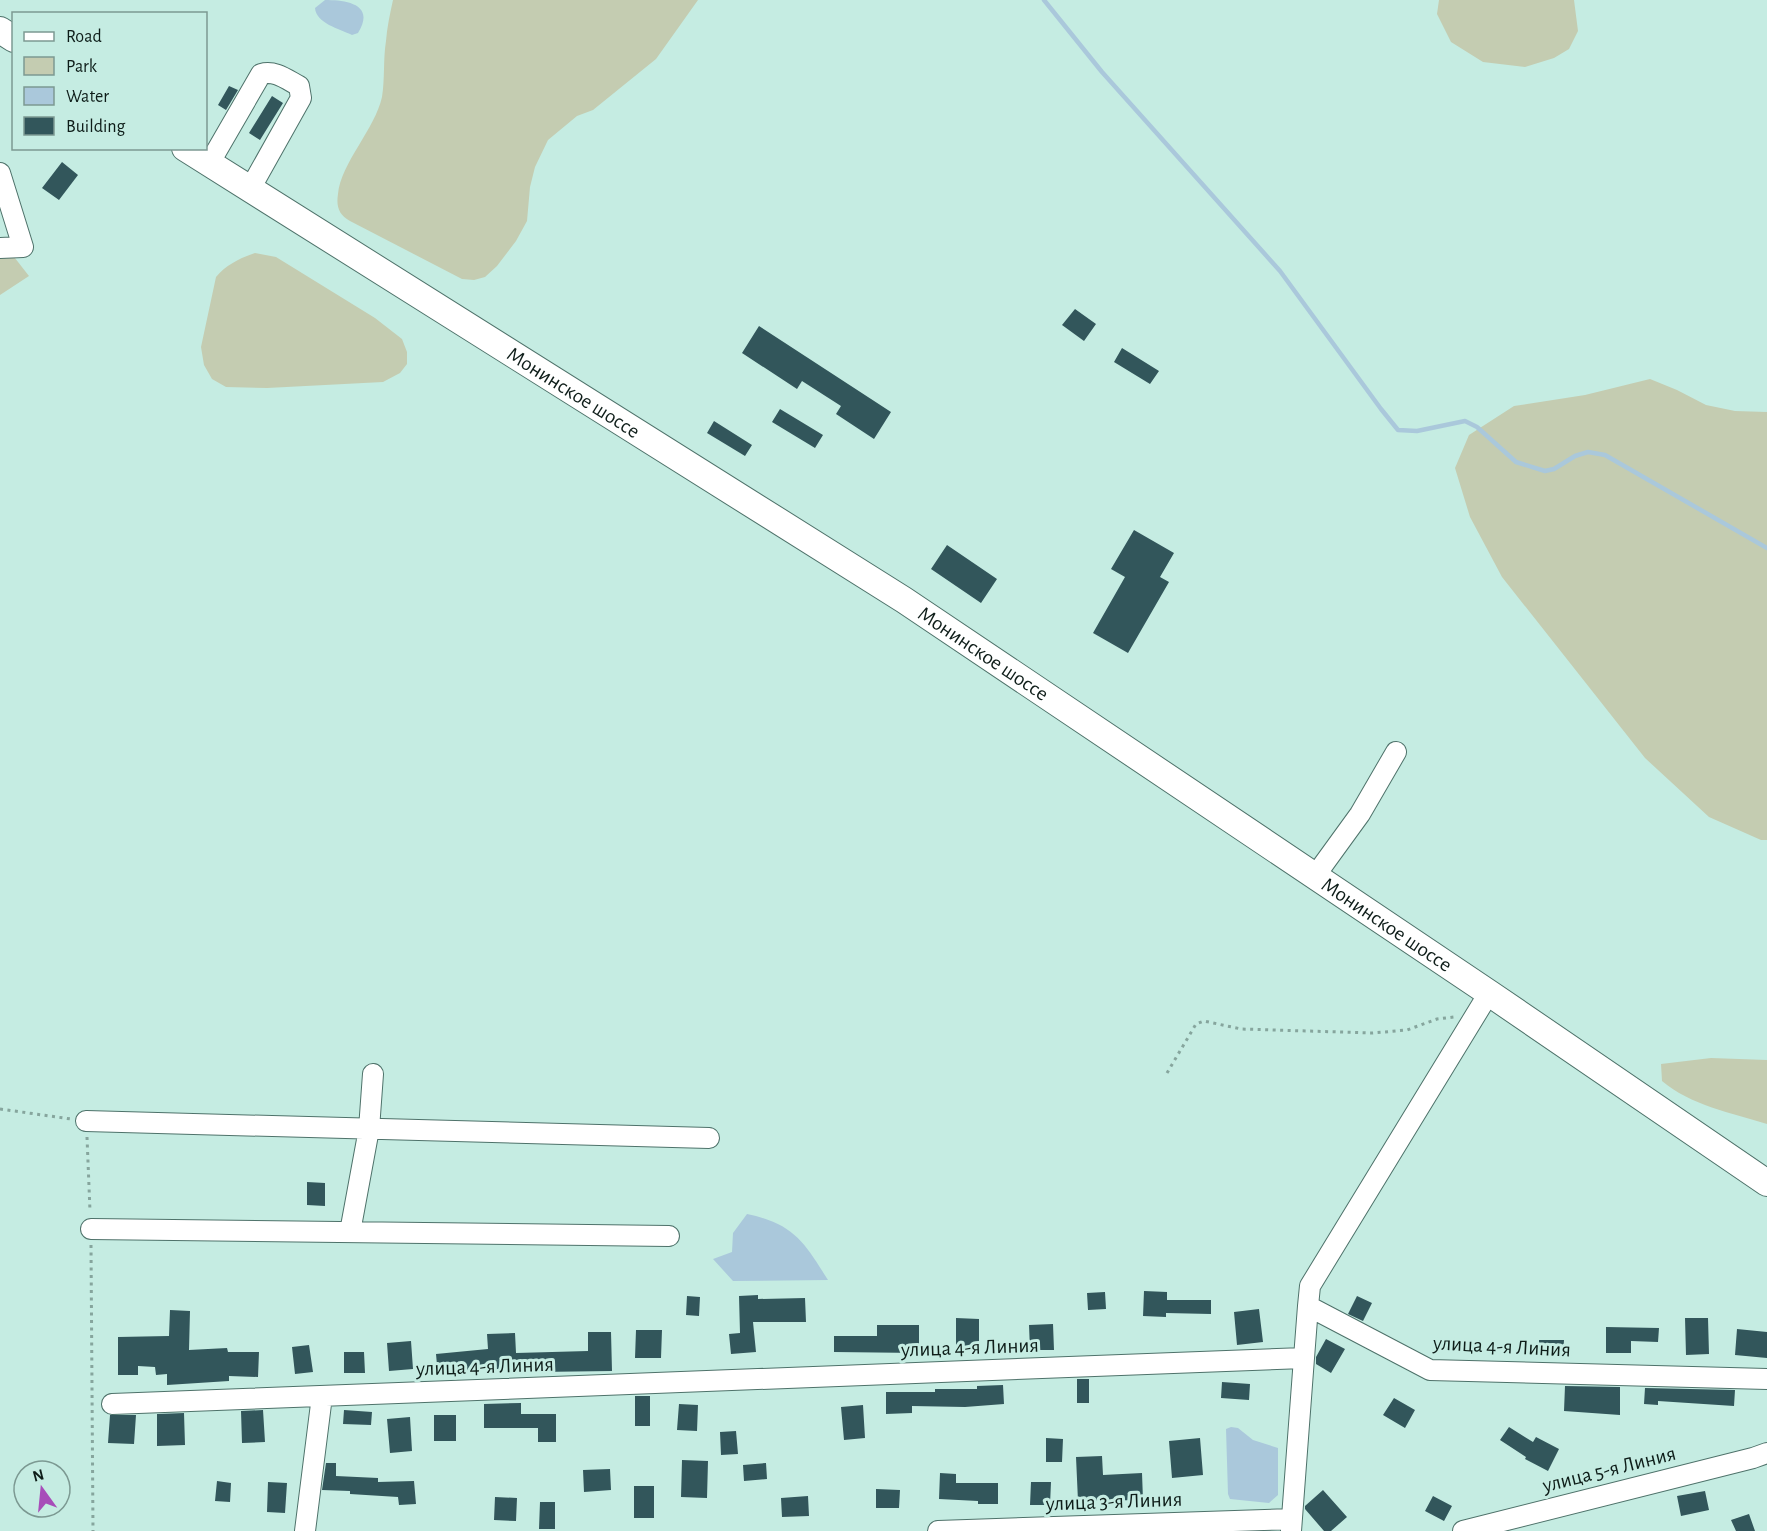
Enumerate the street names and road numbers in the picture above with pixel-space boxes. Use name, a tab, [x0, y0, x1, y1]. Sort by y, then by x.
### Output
street label: Монинское шоссе	[503, 343, 643, 442]
street label: Монинское шоссе	[914, 603, 1052, 705]
street label: Монинское шоссе	[1317, 874, 1456, 976]
street label: улица 4-я Линия	[1432, 1332, 1571, 1361]
street label: улица 4-я Линия	[900, 1335, 1039, 1360]
street label: улица 4-я Линия	[415, 1354, 554, 1379]
street label: улица 5-я Линия	[1539, 1443, 1678, 1496]
street label: улица 3-я Линия	[1044, 1489, 1183, 1514]

